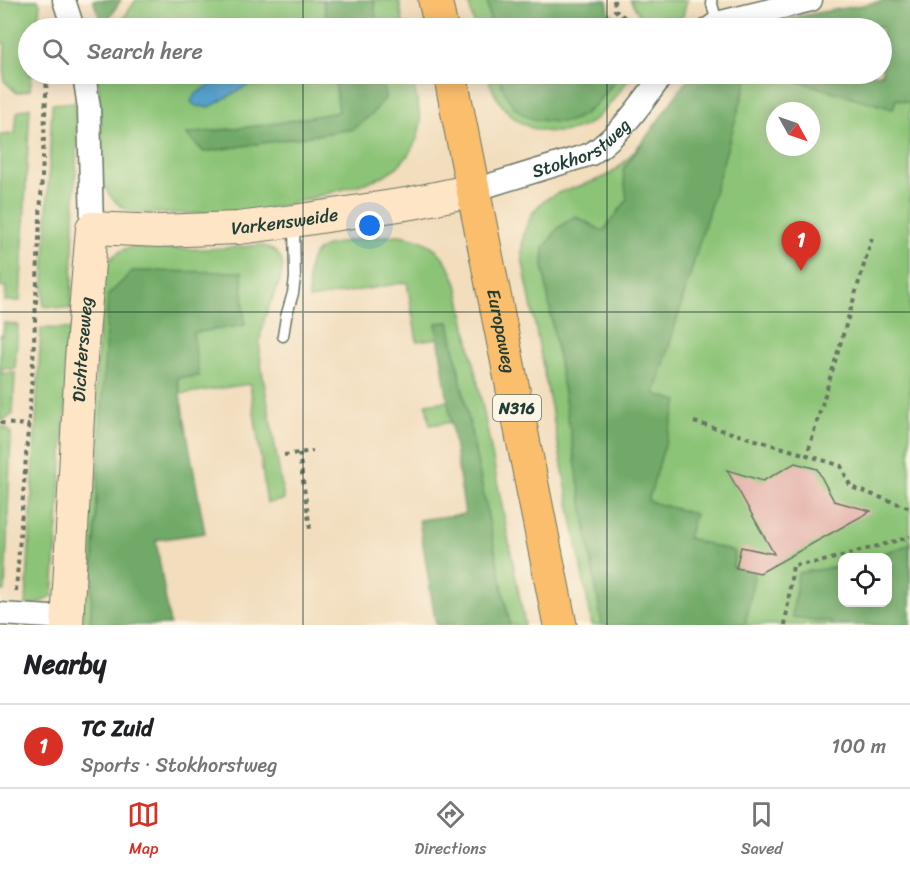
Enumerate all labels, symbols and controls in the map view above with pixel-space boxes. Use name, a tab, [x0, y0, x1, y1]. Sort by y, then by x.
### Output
search box	[18, 18, 892, 84]
text: Search here	[87, 32, 203, 71]
icon: search	[39, 35, 72, 68]
north arrow	[766, 102, 820, 156]
street label: Stokhorstweg	[528, 111, 639, 187]
street label: Varkensweide	[231, 198, 340, 244]
your location	[355, 211, 384, 240]
pin: 1	[782, 222, 820, 271]
street label: Europaweg	[477, 286, 525, 376]
street label: Dichterseweg	[63, 295, 102, 403]
road number: N316	[493, 395, 541, 421]
map controls	[838, 553, 892, 607]
button: locate	[838, 553, 892, 607]
text: Nearby	[24, 641, 106, 687]
text: TC Zuid	[81, 709, 153, 748]
text: 1	[39, 729, 48, 764]
text: 100 m	[832, 729, 886, 764]
text: Sports · Stokhorstweg	[81, 748, 277, 783]
tab: Map	[127, 798, 160, 863]
tab: Directions	[415, 798, 486, 863]
tab: Saved	[741, 798, 783, 863]

